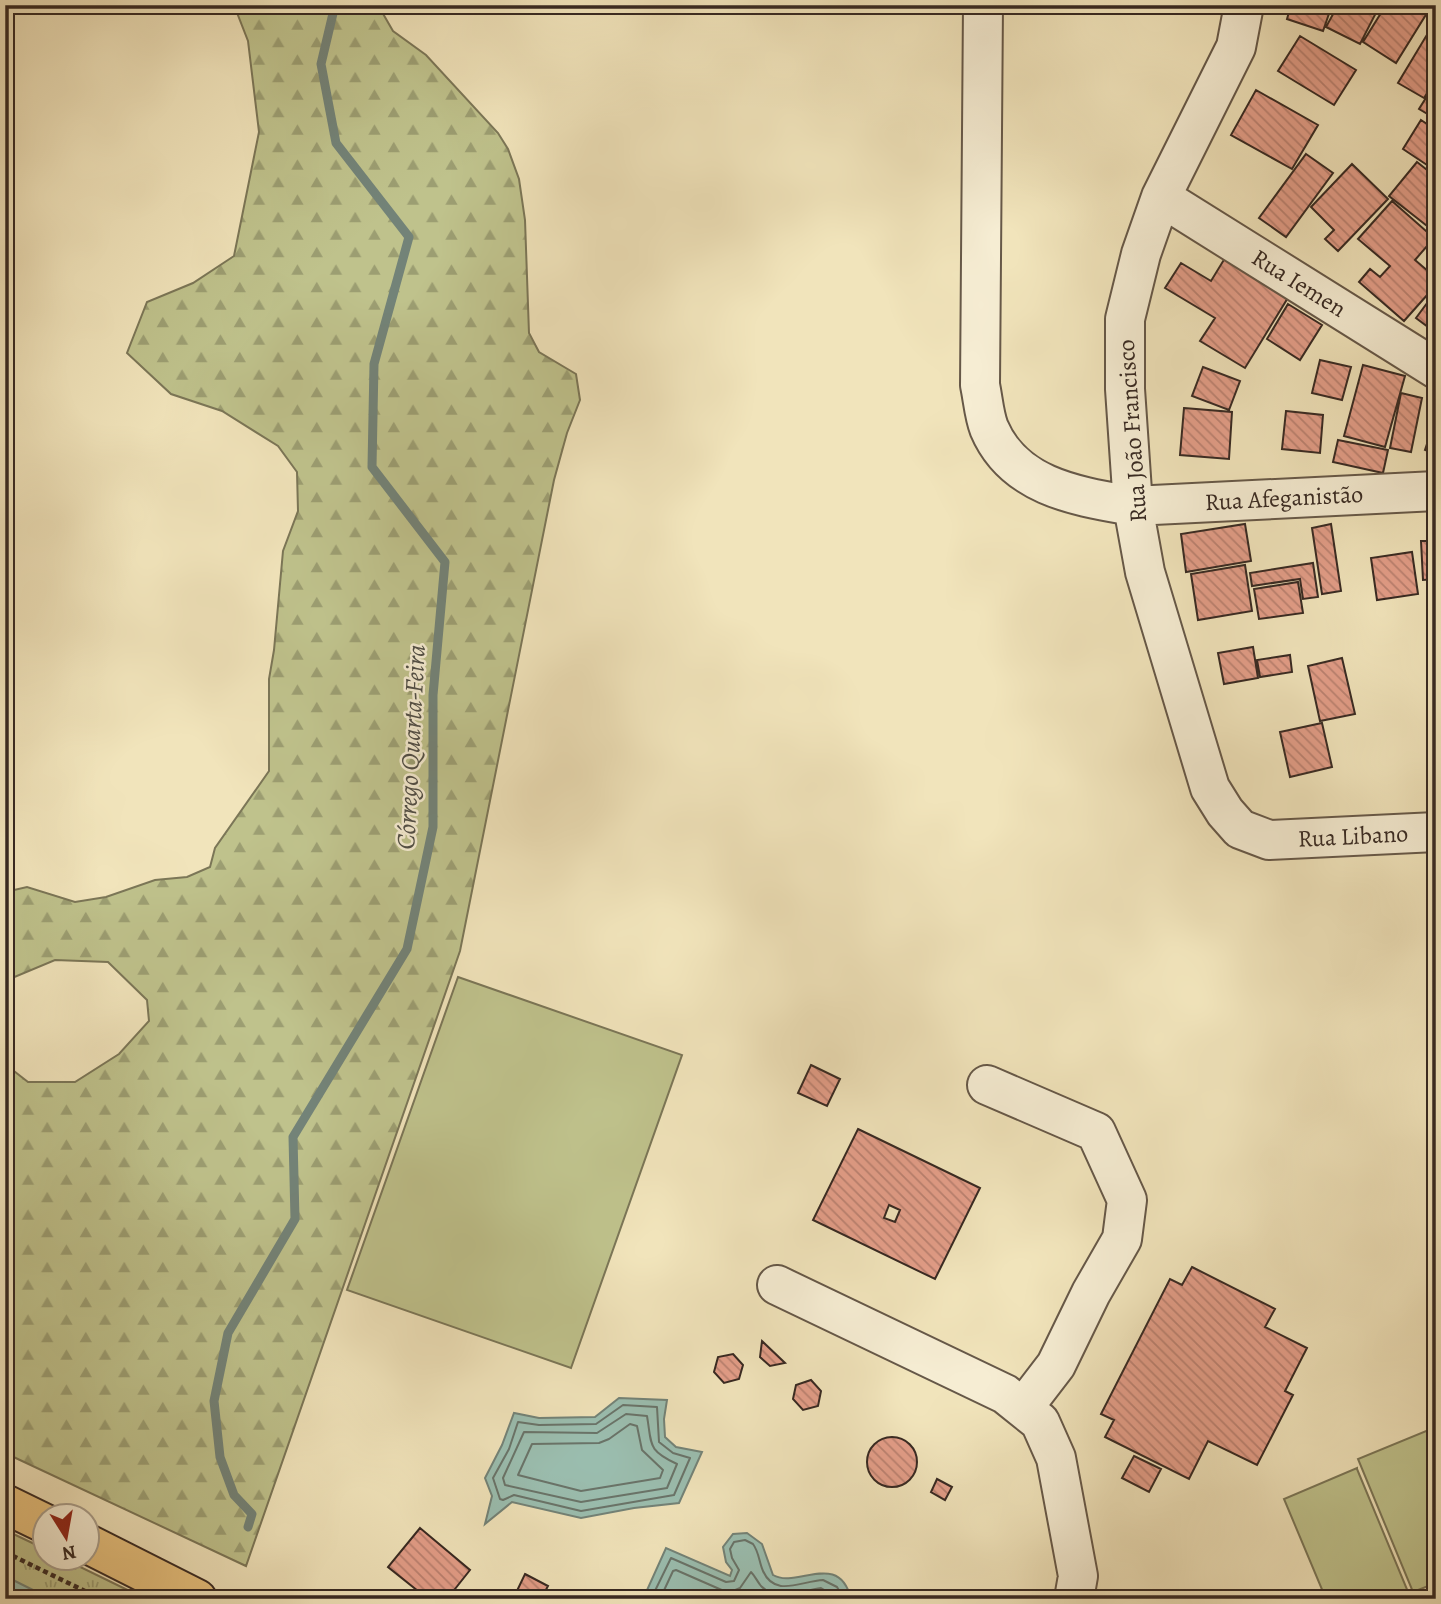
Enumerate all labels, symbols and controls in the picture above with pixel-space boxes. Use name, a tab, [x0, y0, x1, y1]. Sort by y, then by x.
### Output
street label: Rua Iemen	[1246, 241, 1352, 325]
street label: Rua João Francisco	[1110, 339, 1154, 523]
street label: Rua Afeganistão	[1204, 478, 1364, 518]
water label: Córrego Quarta-Feira	[388, 644, 434, 850]
street label: Rua Libano	[1297, 817, 1409, 855]
north arrow	[32, 1502, 102, 1572]
text: N	[60, 1539, 78, 1567]

